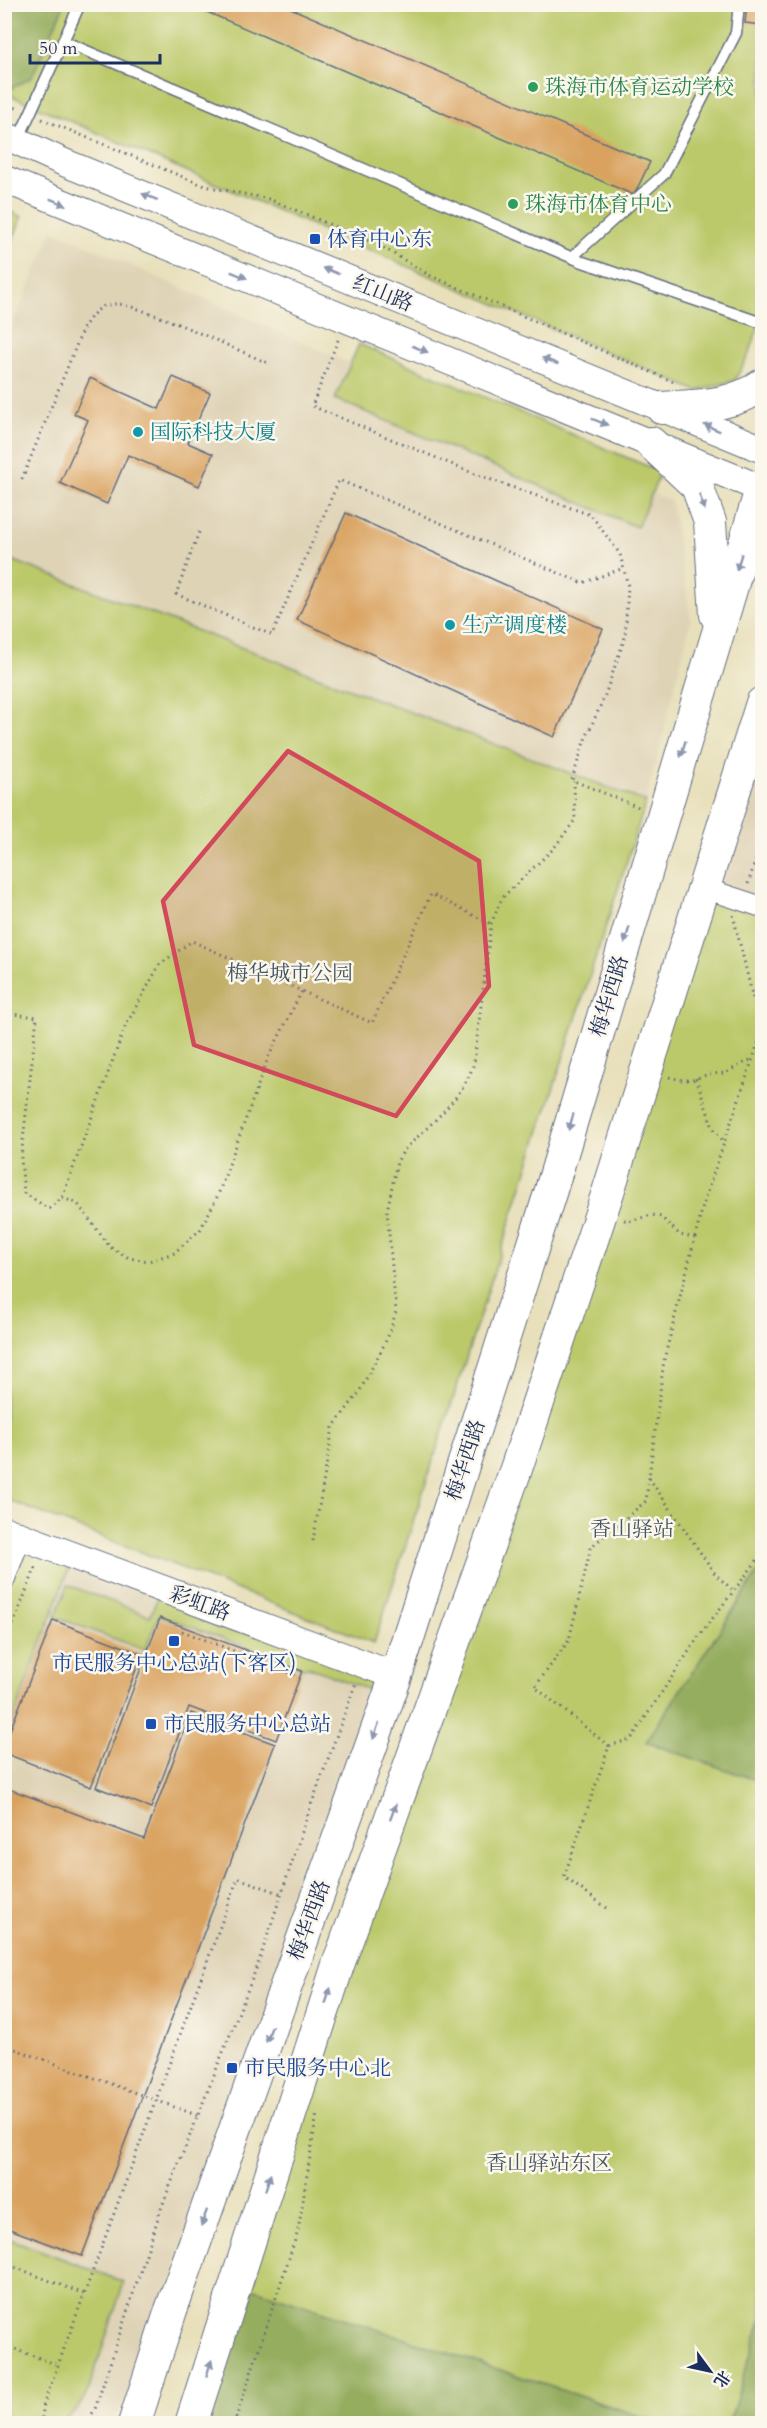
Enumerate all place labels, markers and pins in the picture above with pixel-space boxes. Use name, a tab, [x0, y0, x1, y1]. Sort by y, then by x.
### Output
place label: 珠海市体育运动学校	[545, 73, 734, 102]
marker: 珠海市体育运动学校	[526, 80, 540, 94]
place label: 珠海市体育中心	[525, 190, 672, 219]
marker: 珠海市体育中心	[506, 197, 520, 211]
place label: 体育中心东	[327, 225, 432, 254]
marker: 体育中心东	[308, 232, 322, 246]
place label: 国际科技大厦	[150, 418, 276, 447]
marker: 国际科技大厦	[131, 425, 145, 439]
place label: 生产调度楼	[462, 611, 567, 640]
marker: 生产调度楼	[443, 618, 457, 632]
marker: 市民服务中心总站(下客区)	[167, 1634, 181, 1648]
place label: 市民服务中心总站(下客区)	[52, 1649, 296, 1678]
place label: 市民服务中心总站	[163, 1710, 331, 1739]
marker: 市民服务中心总站	[144, 1717, 158, 1731]
place label: 市民服务中心北	[244, 2054, 391, 2083]
marker: 市民服务中心北	[225, 2061, 239, 2075]

